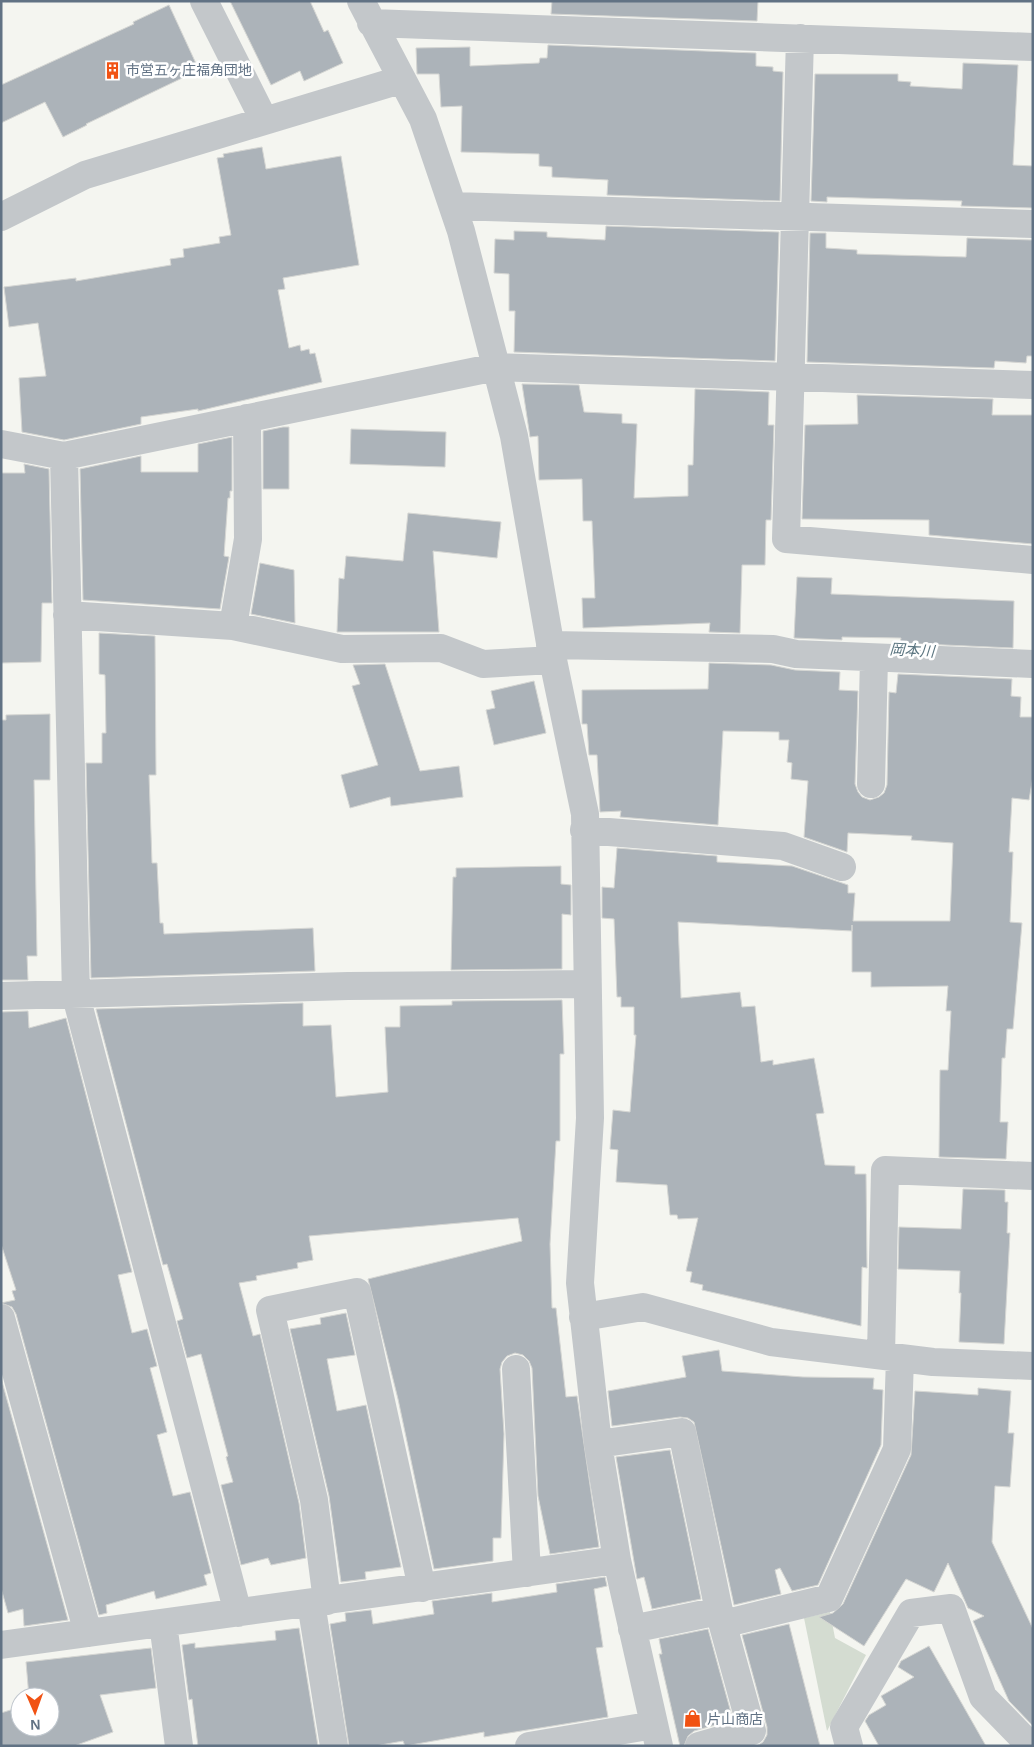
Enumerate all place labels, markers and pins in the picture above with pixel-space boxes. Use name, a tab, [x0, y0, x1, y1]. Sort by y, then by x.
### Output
building icon: 市営五ヶ庄福角団地	[102, 60, 122, 80]
place label: 市営五ヶ庄福角団地	[126, 62, 252, 78]
shop icon: 片山商店	[683, 1709, 703, 1729]
place label: 片山商店	[707, 1711, 763, 1727]

